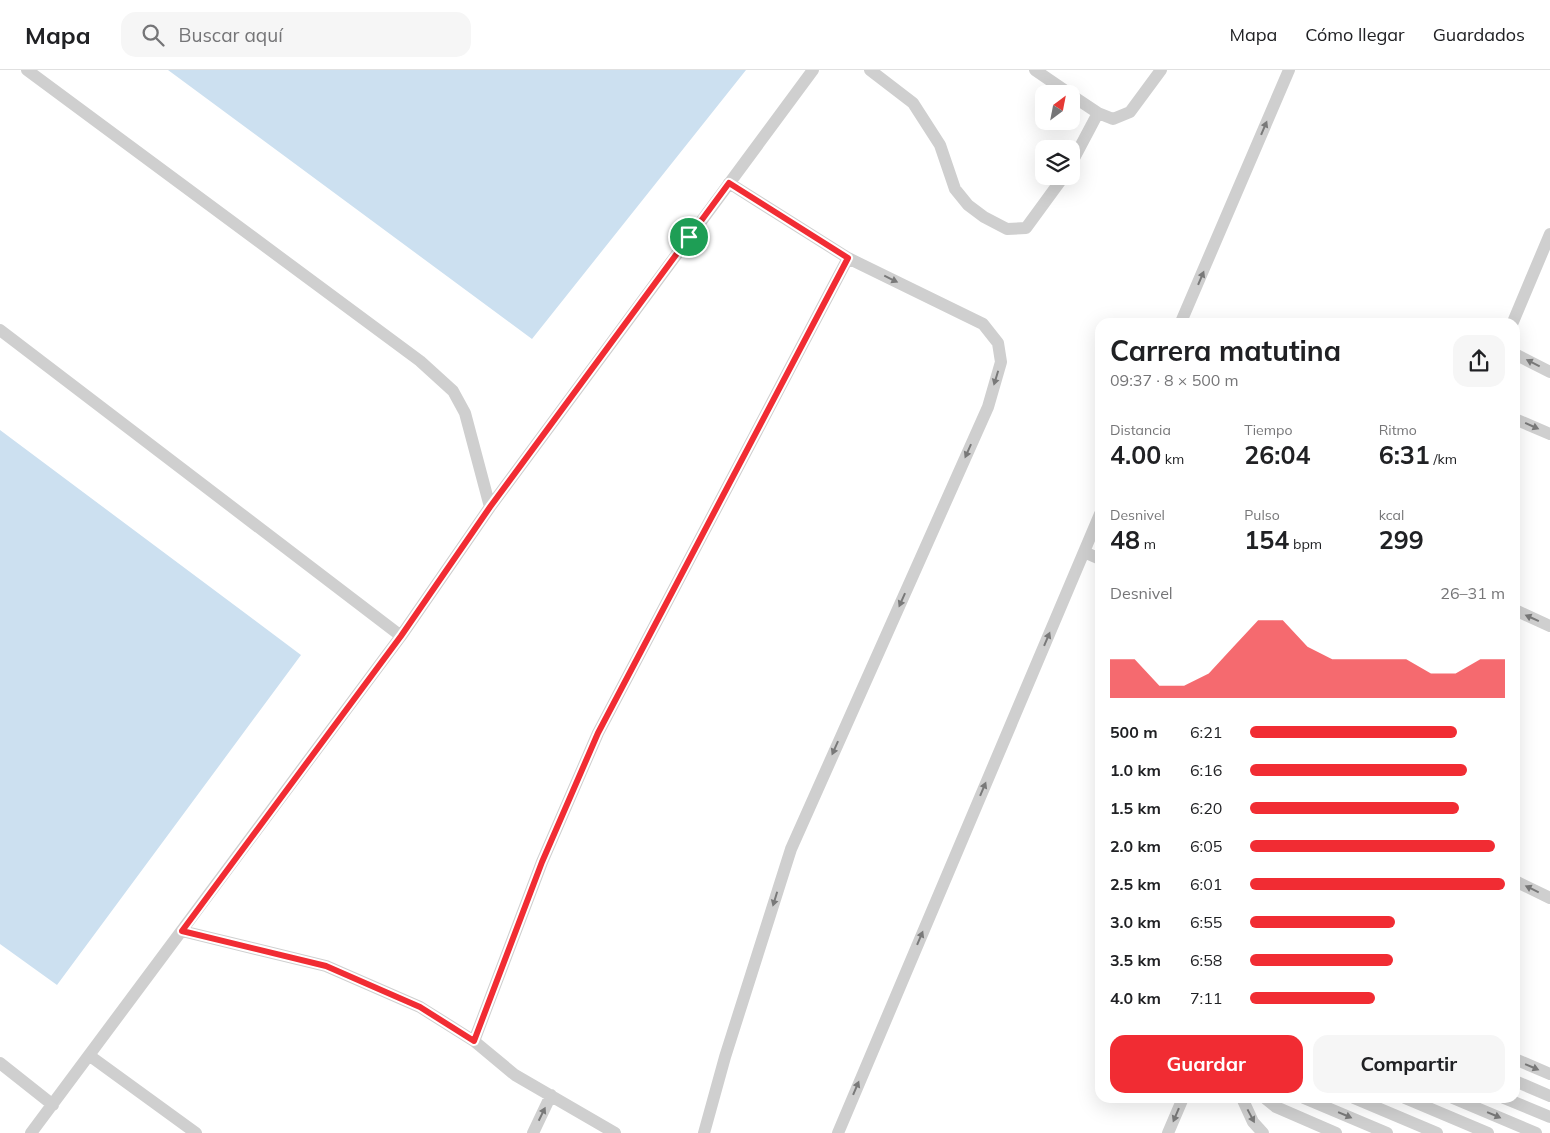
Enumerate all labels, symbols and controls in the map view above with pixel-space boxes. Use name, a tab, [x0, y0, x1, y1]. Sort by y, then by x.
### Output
search box	[121, 12, 471, 57]
text: Mapa	[25, 20, 91, 50]
icon: search	[139, 21, 167, 49]
text: Buscar aquí	[179, 23, 283, 47]
text: Mapa	[1229, 23, 1277, 46]
text: Cómo llegar	[1305, 23, 1405, 46]
text: Guardados	[1433, 23, 1525, 46]
north arrow	[1035, 85, 1080, 130]
map controls	[1035, 85, 1080, 185]
one-way arrow	[1260, 120, 1268, 135]
button: layers	[1035, 140, 1080, 185]
pin	[668, 216, 710, 258]
icon: arrive	[675, 223, 703, 251]
one-way arrow	[1197, 271, 1205, 285]
one-way arrow	[884, 275, 899, 283]
text: Carrera matutina	[1110, 333, 1341, 368]
button: share	[1453, 335, 1505, 387]
one-way arrow	[1525, 359, 1540, 367]
text: 09:37 · 8 × 500 m	[1110, 370, 1239, 390]
one-way arrow	[992, 371, 1000, 386]
text: Distancia	[1110, 421, 1171, 439]
text: Tiempo	[1244, 421, 1292, 439]
text: Ritmo	[1379, 421, 1417, 439]
one-way arrow	[1525, 423, 1540, 431]
text: 4.00	[1110, 439, 1161, 470]
text: 26:04	[1244, 439, 1311, 470]
text: 6:31	[1379, 439, 1430, 470]
one-way arrow	[963, 444, 971, 458]
text: km	[1161, 450, 1184, 468]
text: /km	[1430, 450, 1457, 468]
text: Desnivel	[1110, 506, 1165, 524]
text: Pulso	[1244, 506, 1280, 524]
text: kcal	[1379, 506, 1404, 524]
text: 48	[1110, 524, 1140, 555]
text: 154	[1244, 524, 1289, 555]
text: 299	[1379, 524, 1424, 555]
text: m	[1140, 535, 1156, 553]
text: bpm	[1289, 535, 1322, 553]
text: Desnivel	[1110, 583, 1173, 603]
text: 26–31 m	[1440, 583, 1505, 603]
one-way arrow	[897, 593, 905, 607]
one-way arrow	[1525, 613, 1540, 621]
one-way arrow	[1043, 632, 1051, 646]
text: 500 m	[1110, 722, 1158, 742]
text: 6:21	[1190, 722, 1222, 742]
one-way arrow	[831, 741, 839, 755]
text: 1.0 km	[1110, 760, 1161, 780]
text: 6:16	[1190, 760, 1222, 780]
one-way arrow	[980, 782, 988, 796]
text: 1.5 km	[1110, 798, 1161, 818]
text: 6:20	[1190, 798, 1222, 818]
text: 2.0 km	[1110, 836, 1161, 856]
text: 6:05	[1190, 836, 1222, 856]
text: 2.5 km	[1110, 874, 1161, 894]
text: 6:01	[1190, 874, 1222, 894]
one-way arrow	[1525, 885, 1540, 893]
one-way arrow	[771, 892, 779, 907]
text: 3.0 km	[1110, 912, 1161, 932]
text: 6:55	[1190, 912, 1222, 932]
one-way arrow	[916, 931, 924, 945]
text: 3.5 km	[1110, 950, 1161, 970]
text: 6:58	[1190, 950, 1222, 970]
text: 4.0 km	[1110, 988, 1161, 1008]
text: 7:11	[1190, 988, 1222, 1008]
button: Guardar	[1110, 1035, 1303, 1093]
button: Compartir	[1313, 1035, 1505, 1093]
one-way arrow	[1525, 1063, 1540, 1071]
one-way arrow	[853, 1081, 861, 1095]
one-way arrow	[538, 1107, 546, 1121]
one-way arrow	[1171, 1108, 1179, 1122]
one-way arrow	[1247, 1109, 1255, 1124]
one-way arrow	[1338, 1112, 1352, 1120]
one-way arrow	[1487, 1112, 1501, 1120]

